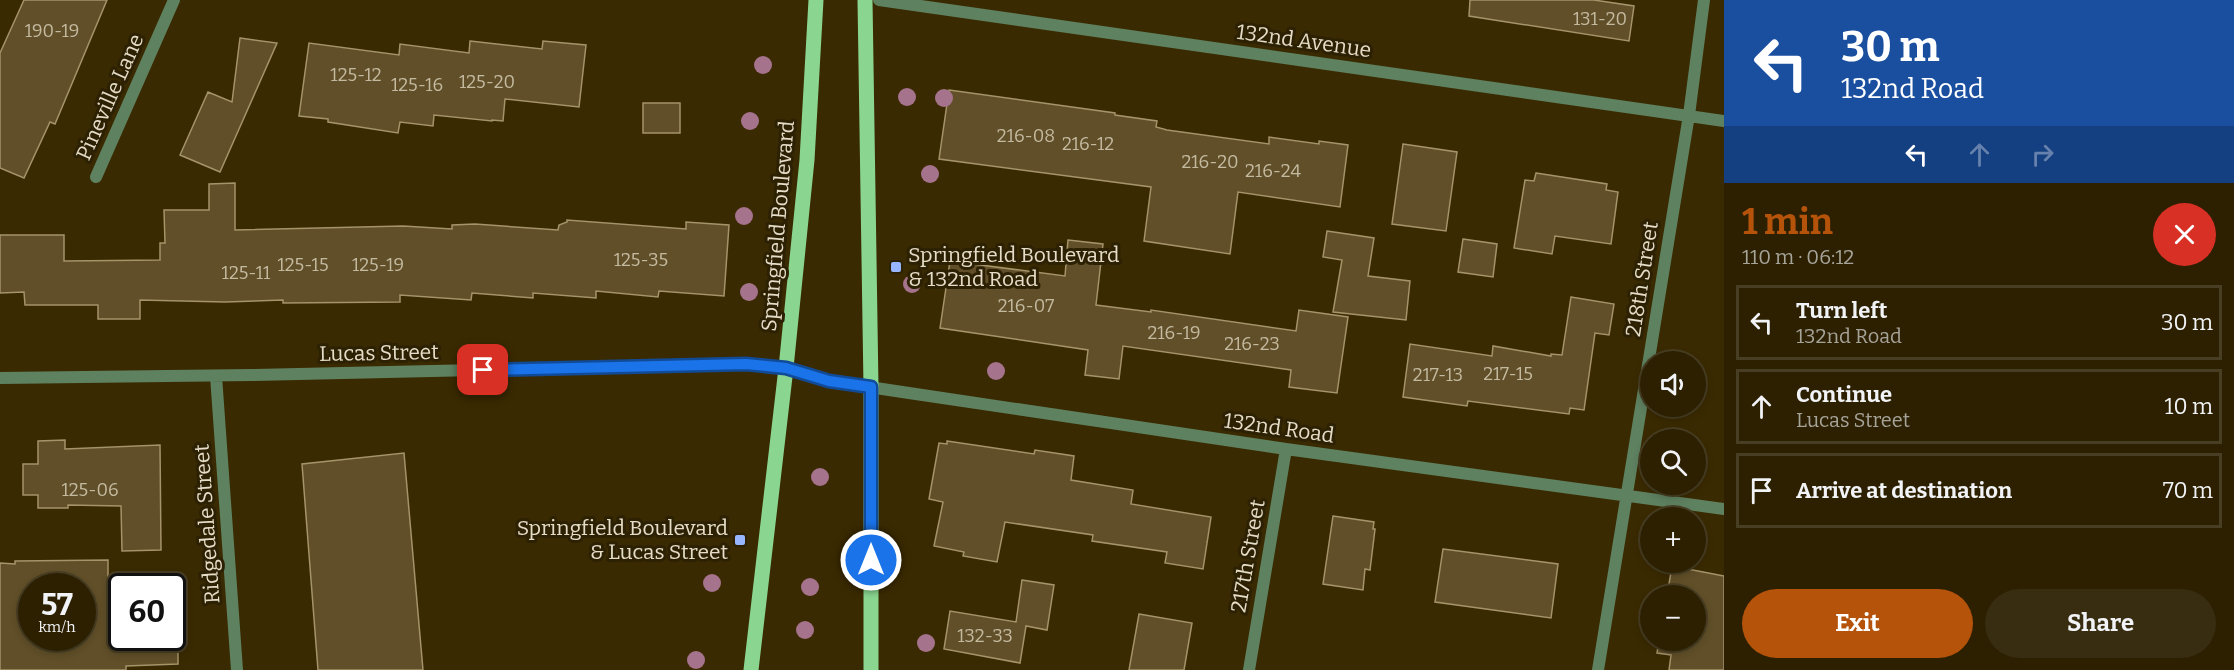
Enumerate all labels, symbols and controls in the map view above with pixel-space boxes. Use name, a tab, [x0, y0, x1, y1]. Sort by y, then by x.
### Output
house number: 131-20	[1573, 8, 1627, 30]
street label: 132nd Avenue	[1235, 19, 1373, 63]
house number: 190-19	[25, 20, 79, 42]
text: 30 m	[1841, 22, 1940, 72]
icon: left	[1742, 24, 1820, 102]
street label: Pineville Lane	[71, 30, 149, 164]
house number: 125-12	[330, 64, 382, 86]
house number: 125-20	[459, 71, 515, 93]
text: 132nd Road	[1841, 73, 1984, 105]
house number: 125-16	[391, 74, 443, 96]
street label: Springfield Boulevard	[756, 120, 800, 332]
house number: 216-08	[997, 125, 1055, 147]
house number: 216-12	[1062, 133, 1114, 155]
icon: left	[1900, 138, 1933, 171]
icon: ahead	[1963, 138, 1996, 171]
icon: right	[2026, 138, 2059, 171]
house number: 216-20	[1182, 151, 1238, 173]
house number: 216-24	[1245, 160, 1301, 182]
text: 1 min	[1742, 200, 1833, 244]
button: close	[2153, 203, 2216, 266]
street label: 218th Street	[1620, 219, 1664, 338]
place label: Springfield Boulevard & 132nd Road	[908, 242, 1119, 292]
text: 110 m · 06:12	[1742, 245, 1854, 269]
house number: 125-35	[614, 249, 668, 271]
house number: 125-15	[277, 254, 329, 276]
house number: 125-19	[352, 254, 404, 276]
marker: Springfield Boulevard & 132nd Road	[889, 260, 903, 274]
house number: 125-11	[222, 262, 271, 284]
house number: 216-07	[998, 295, 1054, 317]
text: Turn left	[1796, 297, 1888, 324]
icon: left	[1745, 306, 1778, 339]
text: 30 m	[2161, 309, 2213, 336]
house number: 216-19	[1148, 322, 1201, 344]
text: 132nd Road	[1796, 324, 1902, 348]
house number: 216-23	[1224, 333, 1280, 355]
street label: Lucas Street	[319, 339, 439, 367]
pin	[457, 344, 508, 395]
map controls	[1640, 351, 1706, 651]
button: sound	[1640, 351, 1706, 417]
icon: arrive	[466, 353, 499, 386]
house number: 217-15	[1483, 363, 1533, 385]
house number: 217-13	[1413, 364, 1463, 386]
text: Continue	[1796, 381, 1892, 408]
icon: ahead	[1745, 390, 1778, 423]
text: 10 m	[2165, 393, 2213, 420]
street label: 132nd Road	[1222, 407, 1336, 449]
text: Lucas Street	[1796, 408, 1910, 432]
button: search	[1640, 429, 1706, 495]
street label: Ridgedale Street	[188, 443, 226, 605]
icon: arrive	[1745, 474, 1778, 507]
text: Arrive at destination	[1796, 477, 2012, 504]
text: 70 m	[2163, 477, 2213, 504]
house number: 125-06	[61, 479, 119, 501]
street label: 217th Street	[1225, 497, 1271, 615]
button: +	[1640, 507, 1706, 573]
place label: Springfield Boulevard & Lucas Street	[517, 515, 728, 565]
position arrow	[839, 528, 903, 592]
marker: Springfield Boulevard & Lucas Street	[733, 533, 747, 547]
speed limit sign: 60	[108, 573, 186, 651]
button: −	[1640, 585, 1706, 651]
text: 57	[41, 587, 73, 623]
button: Exit	[1742, 589, 1973, 658]
button: Share	[1985, 589, 2216, 658]
text: km/h	[38, 618, 76, 636]
house number: 132-33	[957, 625, 1013, 647]

